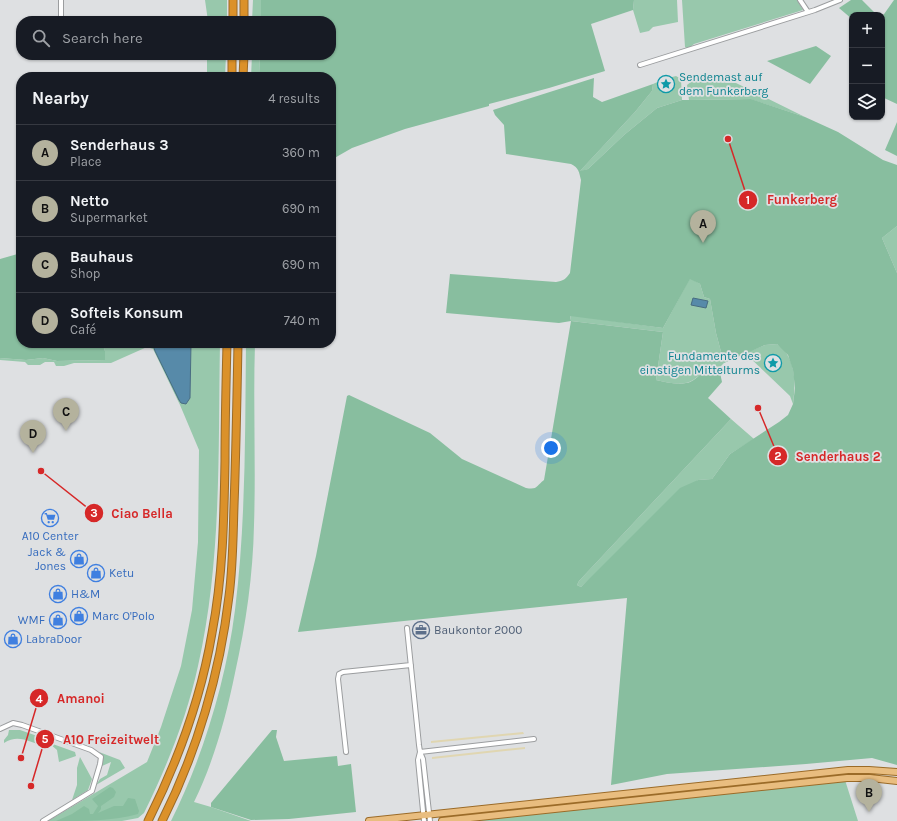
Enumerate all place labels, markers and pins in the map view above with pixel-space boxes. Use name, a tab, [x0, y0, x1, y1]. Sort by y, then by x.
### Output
place label: Sendemast auf dem Funkerberg	[679, 70, 769, 98]
place icon: Sendemast auf dem Funkerberg	[656, 74, 676, 94]
callout: Funkerberg	[738, 187, 845, 212]
pin: A	[690, 210, 716, 243]
place label: Fundamente des einstigen Mittelturms	[640, 349, 760, 377]
place icon: Fundamente des einstigen Mittelturms	[763, 353, 783, 373]
pin: C	[53, 398, 79, 431]
pin: D	[20, 420, 46, 453]
callout: Senderhaus 2	[768, 444, 889, 469]
callout: Ciao Bella	[84, 501, 181, 526]
supermarket icon: A10 Center	[40, 508, 60, 528]
place label: A10 Center	[22, 529, 79, 543]
place label: Jack & Jones	[28, 545, 66, 573]
shop icon: Jack & Jones	[69, 549, 89, 569]
shop icon: Ketu	[86, 563, 106, 583]
place label: Ketu	[109, 566, 134, 580]
shop icon: H&M	[48, 584, 68, 604]
place label: H&M	[71, 587, 100, 601]
shop icon: Marc O'Polo	[69, 606, 89, 626]
place label: Marc O'Polo	[92, 609, 155, 623]
shop icon: WMF	[48, 610, 68, 630]
place label: WMF	[18, 613, 45, 627]
office icon: Baukontor 2000	[411, 620, 431, 640]
place label: Baukontor 2000	[434, 623, 522, 637]
shop icon: LabraDoor	[3, 629, 23, 649]
place label: LabraDoor	[26, 632, 82, 646]
callout: Amanoi	[29, 686, 113, 711]
callout: A10 Freizeitwelt	[35, 727, 167, 752]
pin: B	[856, 779, 882, 812]

